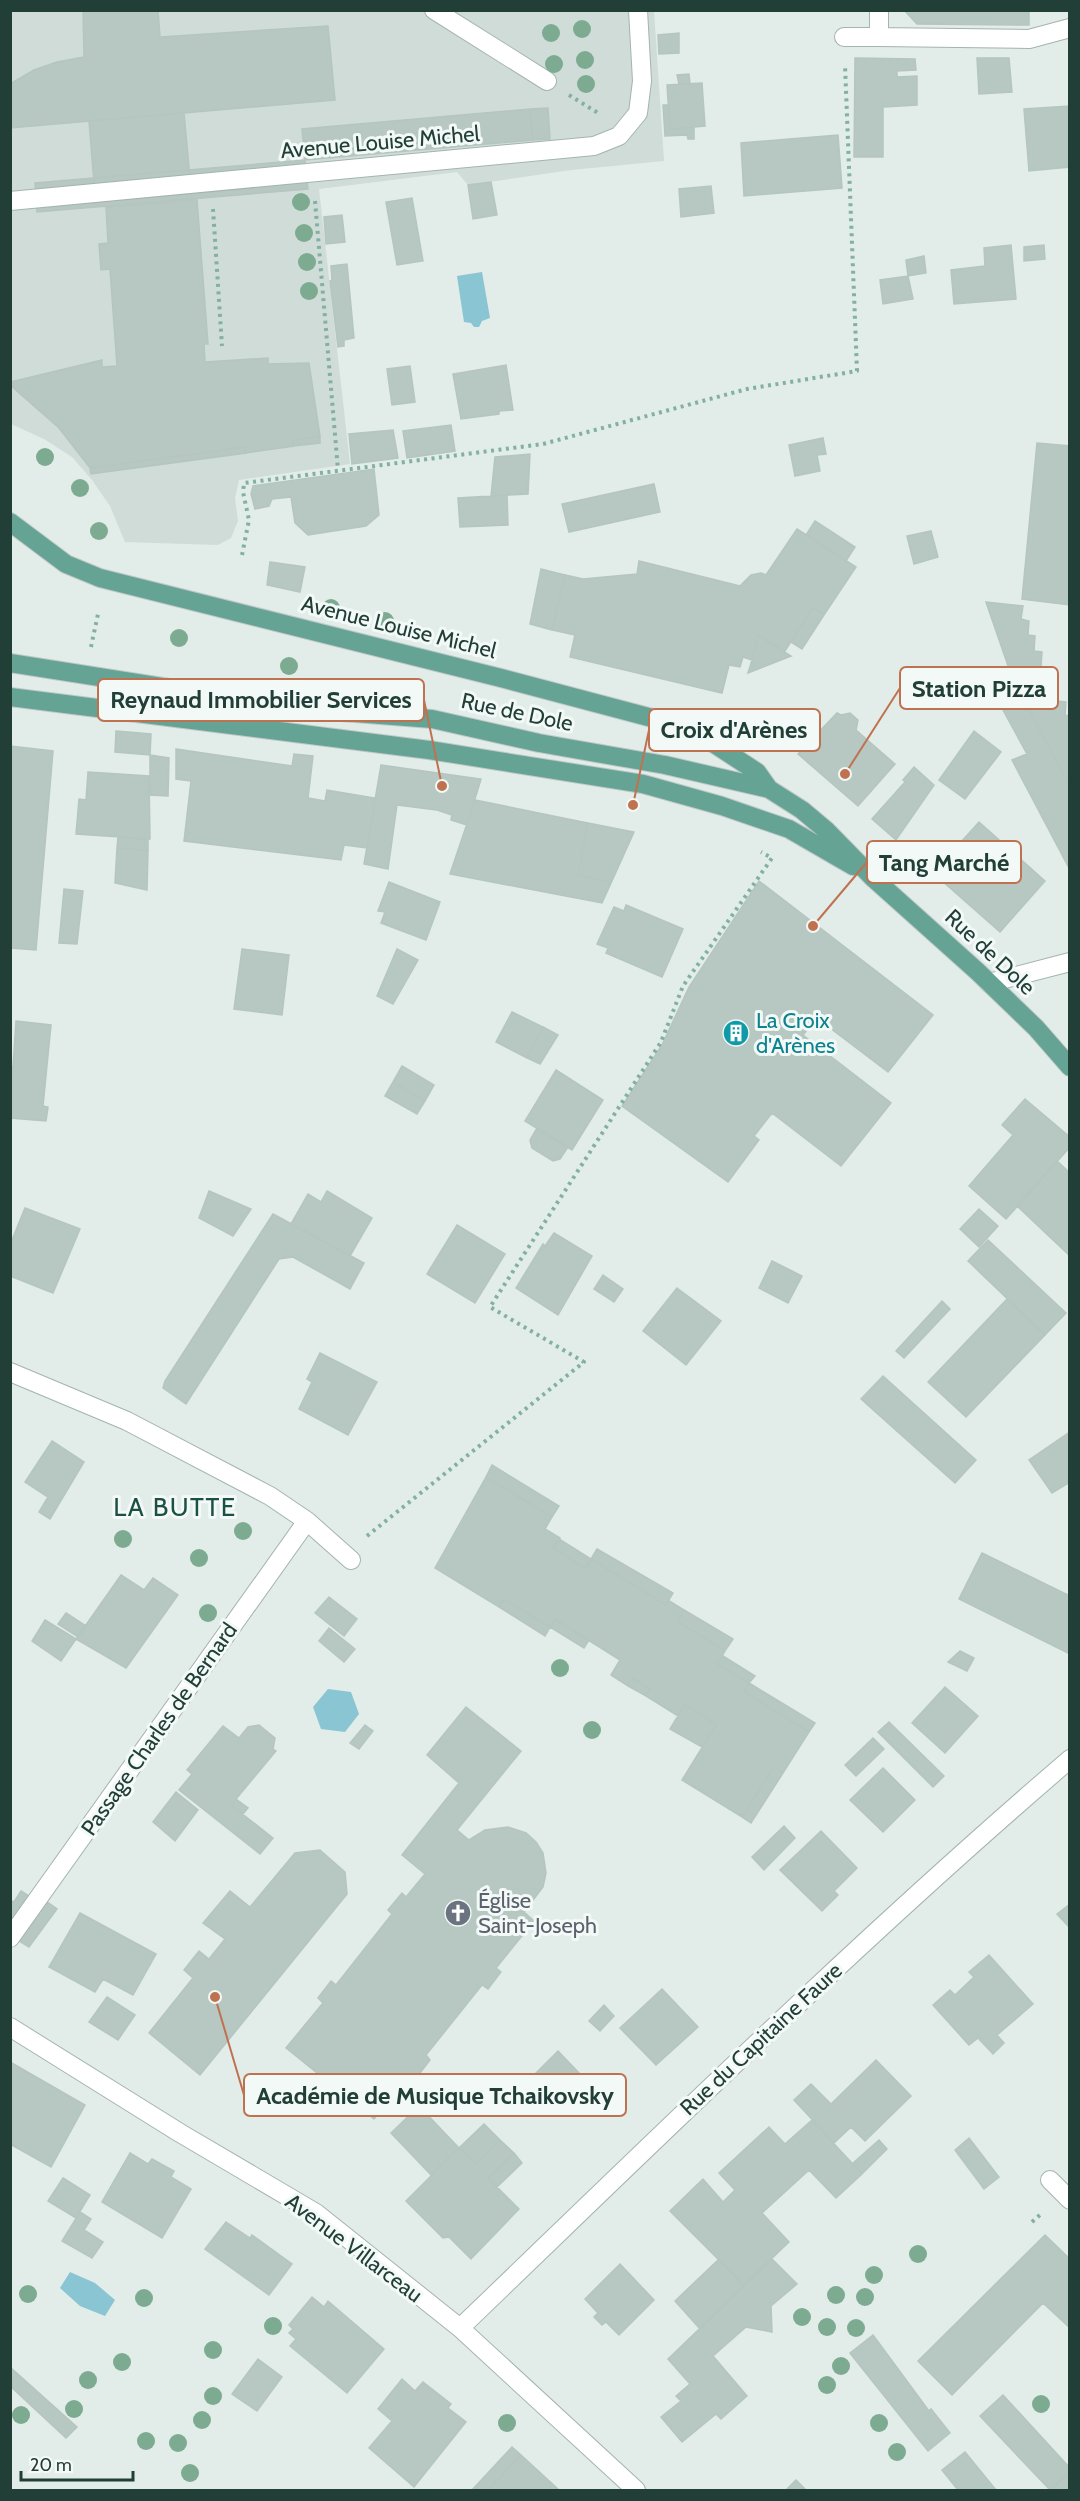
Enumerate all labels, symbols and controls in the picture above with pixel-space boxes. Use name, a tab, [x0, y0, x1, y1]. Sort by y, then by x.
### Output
street label: Avenue Louise Michel	[279, 120, 481, 164]
street label: Avenue Louise Michel	[299, 590, 500, 664]
callout: Station Pizza	[900, 667, 1058, 709]
text: Station Pizza	[912, 674, 1046, 703]
callout: Reynaud Immobilier Services	[98, 679, 424, 721]
text: Reynaud Immobilier Services	[110, 685, 412, 714]
street label: Rue de Dole	[459, 687, 575, 737]
callout: Croix d'Arènes	[649, 709, 820, 751]
text: Croix d'Arènes	[661, 715, 807, 744]
callout: Tang Marché	[867, 841, 1021, 883]
text: Tang Marché	[879, 848, 1009, 877]
street label: Rue de Dole	[939, 903, 1041, 1001]
place label: La Croix d'Arènes	[756, 1007, 835, 1059]
building icon: La Croix d'Arènes	[721, 1018, 751, 1048]
district label: LA BUTTE	[113, 1491, 237, 1523]
street label: Passage Charles de Bernard	[75, 1617, 243, 1841]
place label: Église Saint-Joseph	[478, 1887, 597, 1939]
church icon: Église Saint-Joseph	[443, 1898, 473, 1928]
street label: Rue du Capitaine Faure	[674, 1957, 848, 2121]
callout: Académie de Musique Tchaikovsky	[244, 2074, 626, 2116]
text: Académie de Musique Tchaikovsky	[256, 2081, 614, 2110]
street label: Avenue Villarceau	[280, 2188, 428, 2308]
scale bar	[21, 2444, 134, 2482]
text: 20 m	[30, 2454, 72, 2476]

